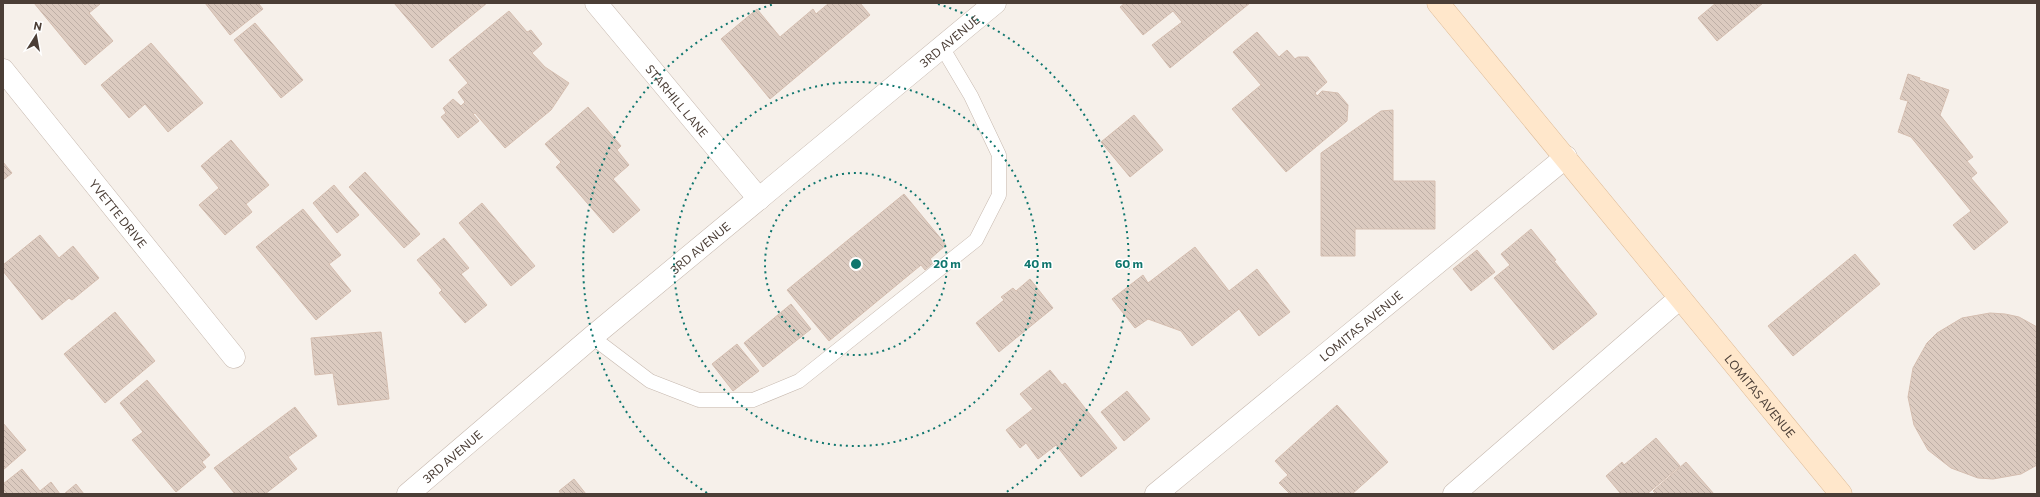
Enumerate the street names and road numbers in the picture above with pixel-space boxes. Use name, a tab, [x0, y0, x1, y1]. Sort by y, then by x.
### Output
street label: 3RD AVENUE	[916, 12, 982, 70]
street label: STARHILL LANE	[643, 62, 711, 140]
street label: YVETTE DRIVE	[87, 176, 150, 250]
street label: 3RD AVENUE	[667, 219, 733, 277]
street label: LOMITAS AVENUE	[1316, 288, 1405, 364]
street label: LOMITAS AVENUE	[1722, 351, 1798, 440]
street label: 3RD AVENUE	[419, 427, 485, 486]

